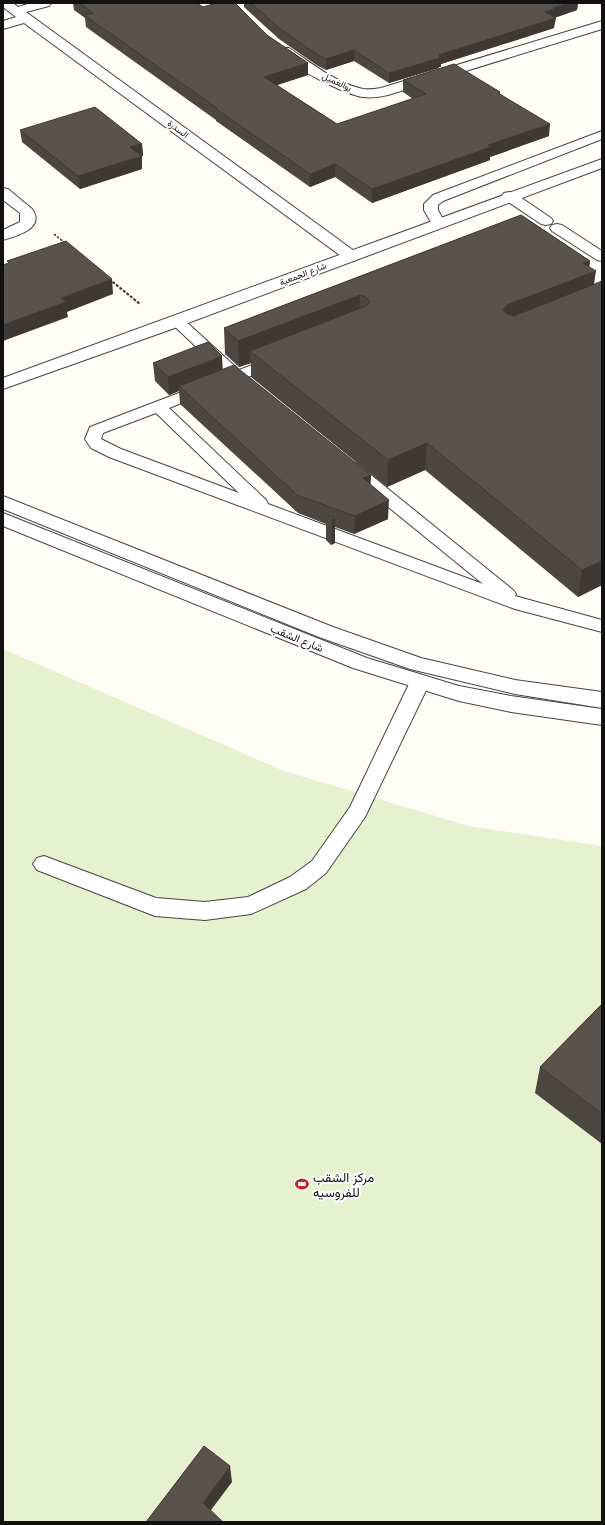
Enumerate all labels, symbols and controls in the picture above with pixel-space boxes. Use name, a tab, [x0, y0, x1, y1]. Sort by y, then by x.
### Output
street label: بوالغميل	[320, 70, 354, 94]
street label: السدرة	[165, 117, 191, 141]
street label: شارع الجمعية	[278, 260, 328, 288]
street label: شارع الشقب	[268, 621, 326, 656]
place label: مركز الشقب للفروسيه	[313, 1169, 374, 1201]
sports icon: مركز الشقب للفروسيه	[294, 1176, 310, 1192]

